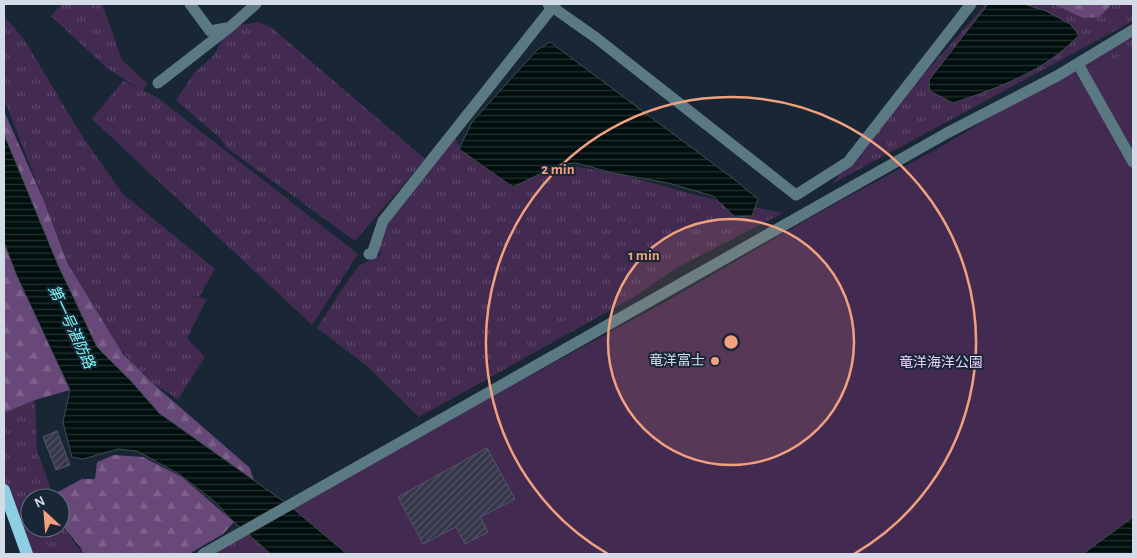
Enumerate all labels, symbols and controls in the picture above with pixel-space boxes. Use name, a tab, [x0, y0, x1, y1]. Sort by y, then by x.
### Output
text: 2 min	[541, 162, 575, 177]
text: 1 min	[628, 248, 660, 263]
water label: 第一号湛防路	[45, 283, 99, 373]
centre of rings	[722, 333, 740, 351]
place label: 竜洋富士	[649, 353, 705, 368]
marker: 竜洋富士	[709, 355, 721, 367]
park label: 竜洋海洋公園	[899, 355, 983, 370]
north arrow	[20, 488, 70, 538]
text: N	[32, 494, 47, 511]

